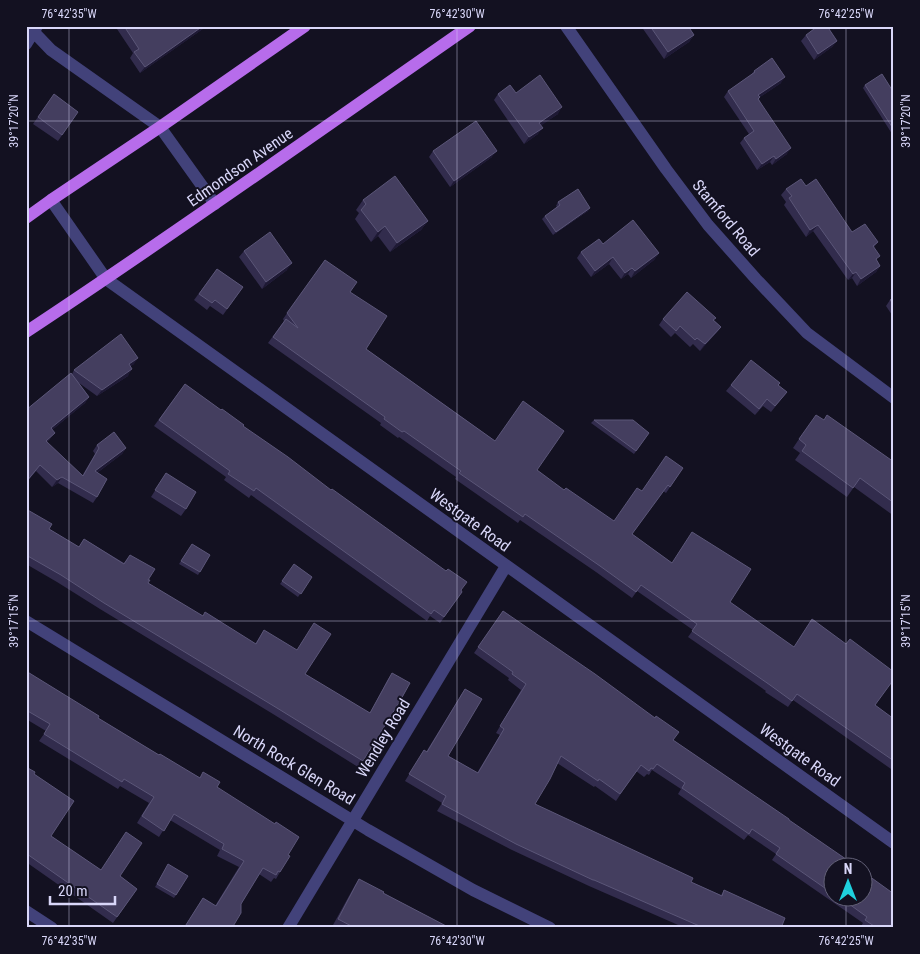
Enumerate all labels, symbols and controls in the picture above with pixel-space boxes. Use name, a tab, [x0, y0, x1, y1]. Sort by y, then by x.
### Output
text: 76°42'35"W	[41, 7, 97, 21]
text: 76°42'30"W	[429, 7, 485, 21]
text: 76°42'25"W	[818, 7, 874, 21]
text: 39°17'20"N	[7, 94, 21, 148]
text: 39°17'20"N	[899, 94, 913, 148]
street label: Edmondson Avenue	[184, 124, 296, 210]
street label: Stamford Road	[688, 176, 764, 260]
street label: Westgate Road	[426, 484, 514, 556]
text: 39°17'15"N	[7, 594, 21, 648]
text: 39°17'15"N	[899, 594, 913, 648]
street label: Wendley Road	[352, 695, 414, 781]
street label: Westgate Road	[756, 719, 844, 791]
street label: North Rock Glen Road	[230, 721, 358, 809]
north arrow	[822, 856, 872, 906]
text: N	[844, 861, 852, 877]
scale bar	[50, 874, 115, 906]
text: 20 m	[58, 882, 88, 900]
text: 76°42'35"W	[41, 934, 97, 948]
text: 76°42'30"W	[429, 934, 485, 948]
text: 76°42'25"W	[818, 934, 874, 948]

